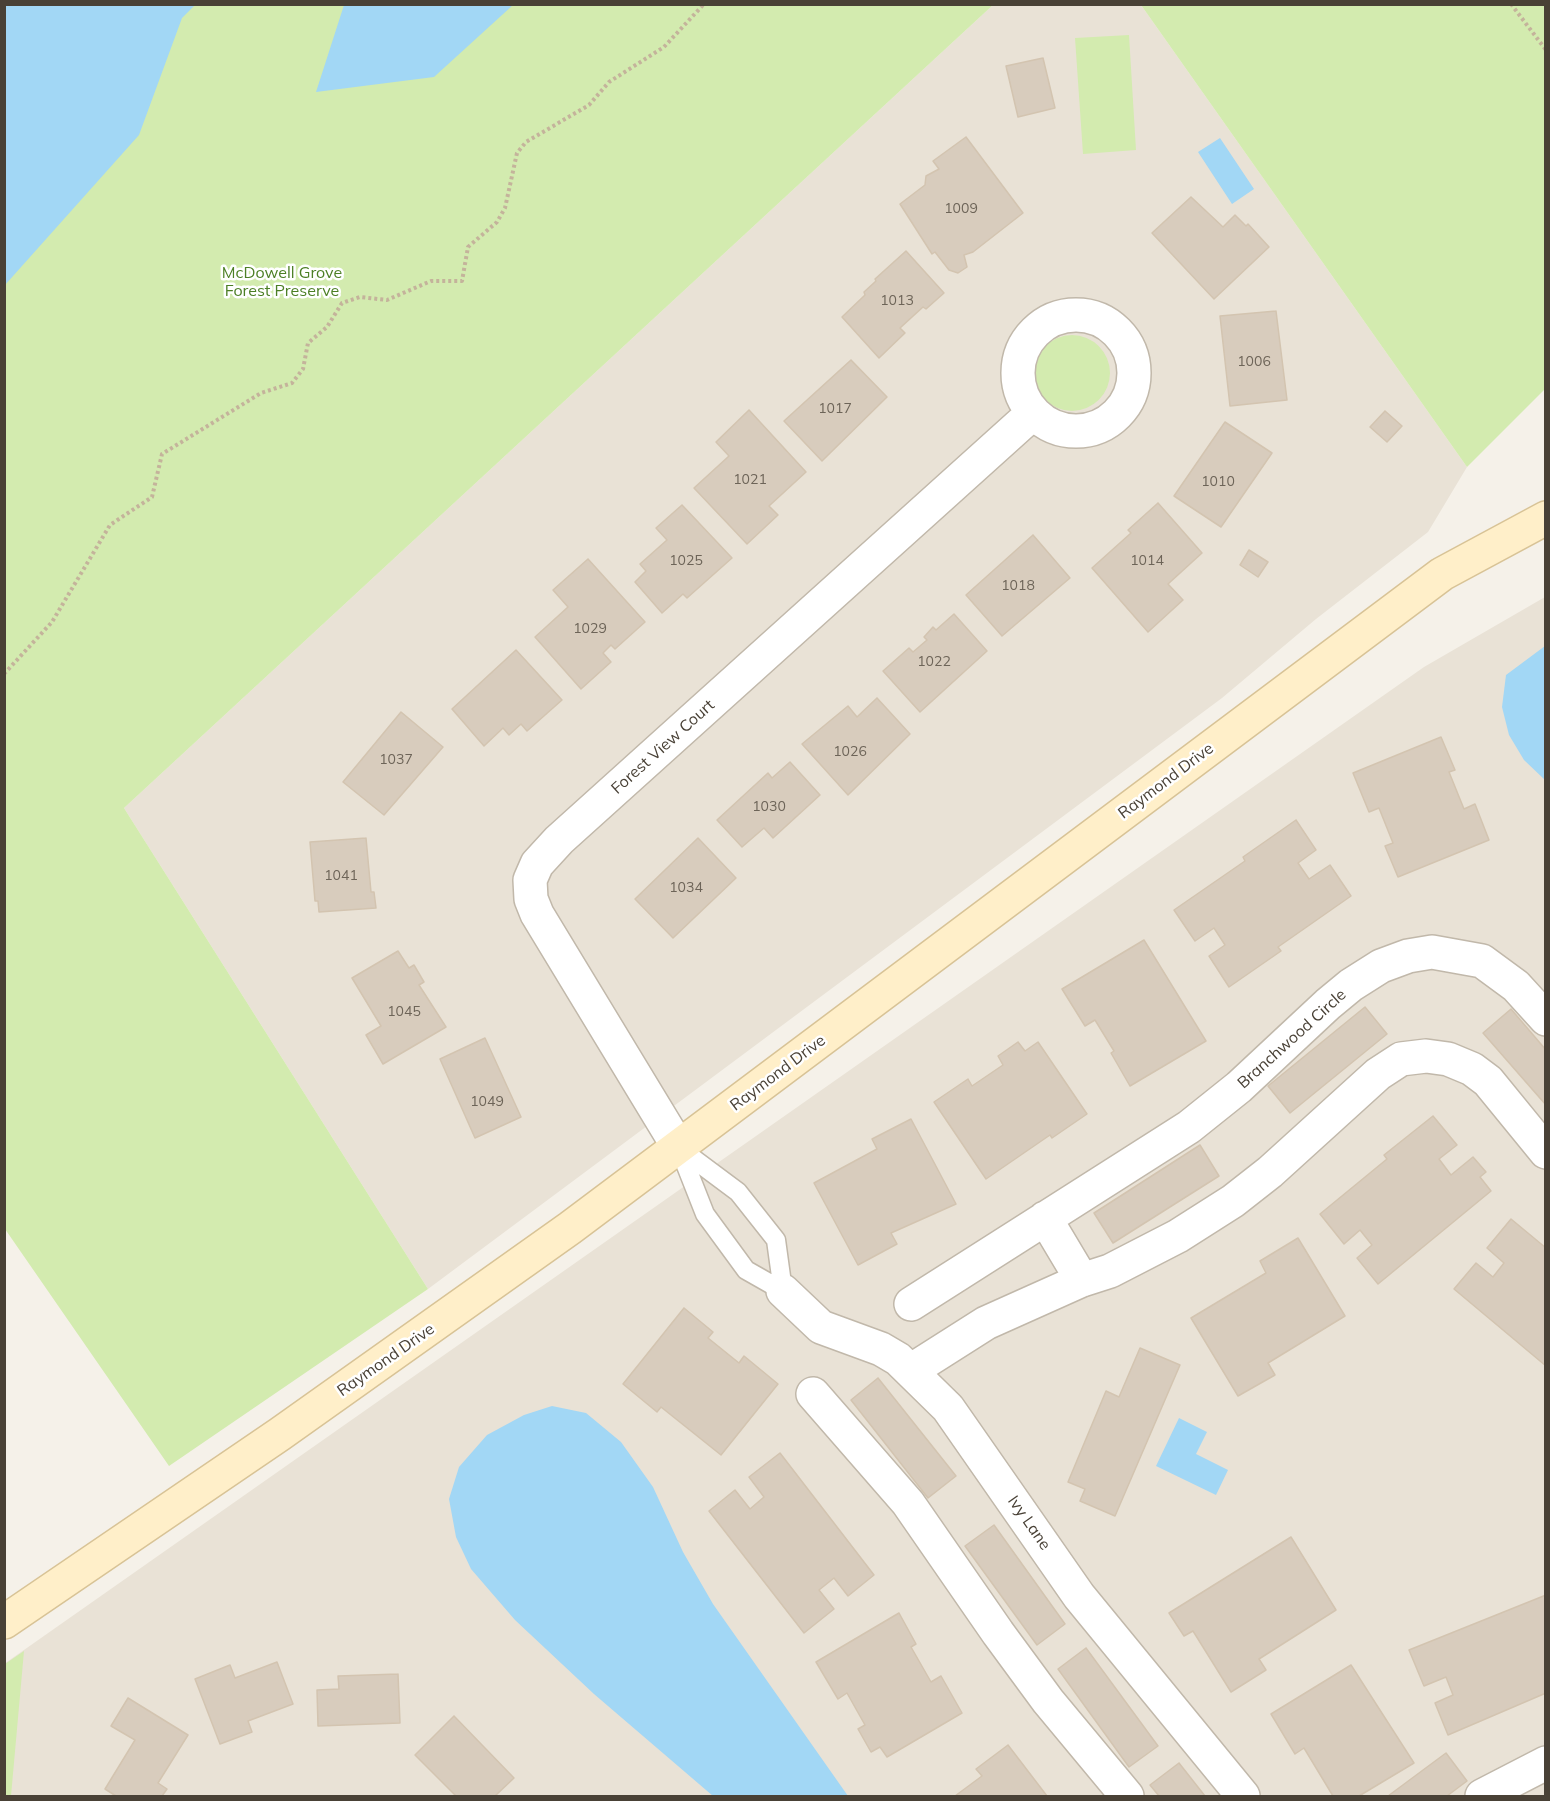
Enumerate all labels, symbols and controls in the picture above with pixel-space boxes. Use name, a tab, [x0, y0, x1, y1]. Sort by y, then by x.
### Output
house number: 1009	[944, 201, 978, 217]
park label: McDowell Grove Forest Preserve	[222, 263, 342, 301]
house number: 1013	[880, 293, 914, 309]
house number: 1006	[1237, 354, 1271, 370]
house number: 1017	[818, 401, 852, 417]
house number: 1021	[733, 472, 767, 488]
house number: 1010	[1201, 474, 1235, 490]
house number: 1025	[669, 553, 703, 569]
house number: 1014	[1130, 553, 1164, 569]
house number: 1018	[1001, 578, 1035, 594]
house number: 1029	[573, 621, 607, 637]
house number: 1022	[917, 654, 951, 670]
street label: Forest View Court	[607, 696, 719, 798]
street label: Raymond Drive	[1115, 739, 1217, 823]
house number: 1026	[833, 744, 867, 760]
house number: 1037	[379, 752, 413, 768]
house number: 1030	[752, 799, 786, 815]
house number: 1041	[324, 868, 358, 884]
house number: 1034	[669, 880, 703, 896]
street label: Branchwood Circle	[1234, 985, 1350, 1093]
house number: 1045	[387, 1004, 421, 1020]
street label: Raymond Drive	[727, 1031, 829, 1115]
house number: 1049	[470, 1094, 504, 1110]
street label: Raymond Drive	[334, 1319, 438, 1401]
street label: Ivy Lane	[1003, 1492, 1055, 1554]

